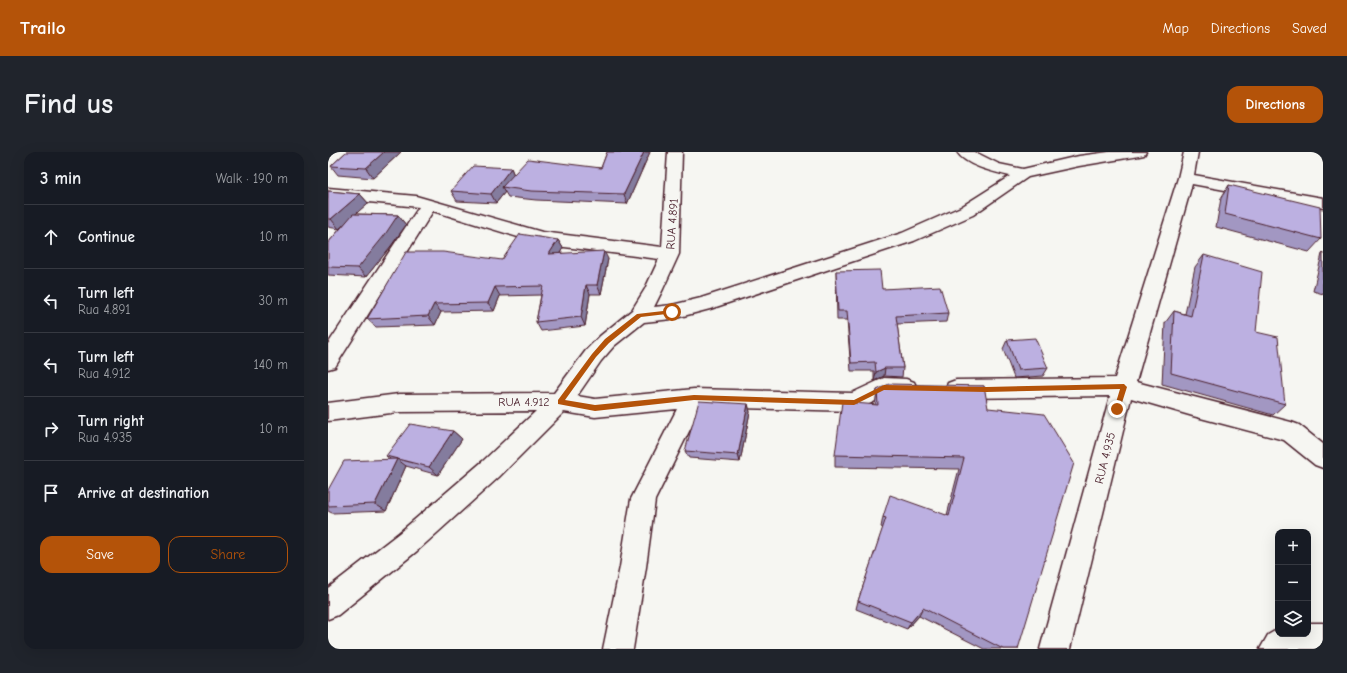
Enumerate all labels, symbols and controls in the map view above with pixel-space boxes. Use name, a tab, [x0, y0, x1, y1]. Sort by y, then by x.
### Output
text: Trailo	[20, 17, 66, 39]
text: Map	[1162, 20, 1189, 37]
text: Directions	[1211, 20, 1270, 37]
text: Saved	[1292, 20, 1327, 37]
button: Directions	[1227, 86, 1323, 123]
text: Find us	[24, 88, 113, 120]
text: 3 min	[40, 169, 81, 188]
text: Walk · 190 m	[216, 171, 288, 186]
street label: RUA 4.891	[663, 198, 681, 250]
icon: ahead	[40, 226, 62, 248]
text: Continue	[78, 228, 135, 246]
text: 10 m	[260, 229, 288, 244]
text: Turn left	[78, 284, 134, 302]
icon: left	[40, 290, 62, 312]
text: 30 m	[258, 293, 288, 308]
text: Rua 4.891	[78, 302, 130, 317]
route start	[663, 303, 681, 321]
text: Turn left	[78, 348, 134, 366]
icon: left	[40, 354, 62, 376]
text: 140 m	[254, 357, 288, 372]
text: Rua 4.912	[78, 366, 131, 381]
street label: RUA 4.912	[498, 395, 550, 409]
route end	[1108, 400, 1126, 418]
text: Turn right	[78, 412, 144, 430]
icon: right	[40, 418, 62, 440]
text: 10 m	[260, 421, 288, 436]
text: Rua 4.935	[78, 430, 132, 445]
street label: RUA 4.935	[1092, 431, 1118, 485]
icon: arrive	[40, 482, 62, 504]
text: Arrive at destination	[78, 484, 209, 502]
map controls	[1275, 529, 1311, 637]
button: +	[1275, 529, 1311, 565]
button: Save	[40, 536, 160, 573]
button: Share	[168, 536, 288, 573]
button: −	[1275, 565, 1311, 601]
button: layers	[1275, 601, 1311, 637]

